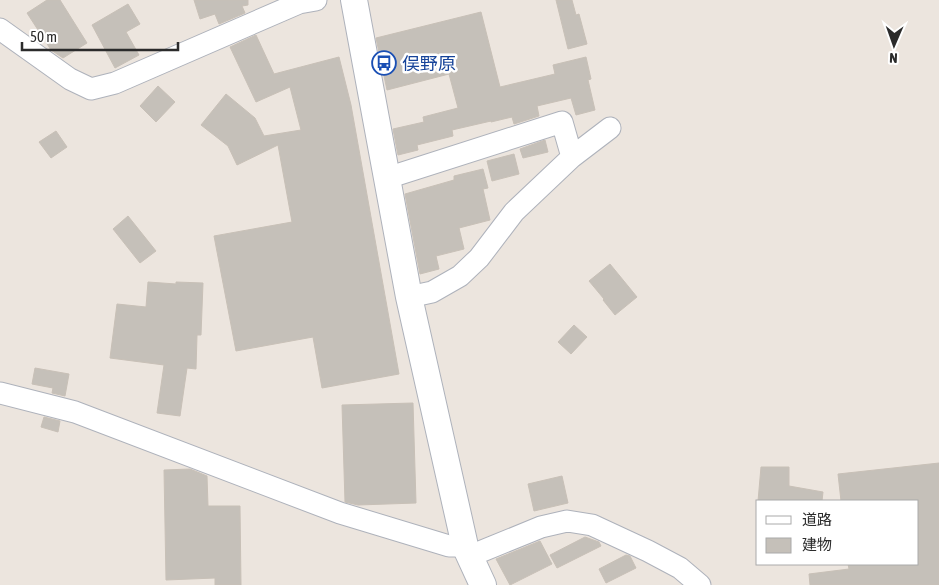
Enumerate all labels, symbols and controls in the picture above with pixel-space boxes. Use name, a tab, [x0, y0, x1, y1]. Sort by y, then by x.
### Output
scale bar	[22, 20, 179, 52]
north arrow	[869, 20, 919, 70]
text: 50 m	[30, 28, 57, 45]
bus stop icon: 俣野原	[371, 50, 397, 76]
text: N	[889, 50, 898, 66]
place label: 俣野原	[402, 53, 456, 74]
legend	[756, 500, 919, 565]
text: 道路	[802, 511, 832, 528]
text: 建物	[802, 536, 832, 553]

